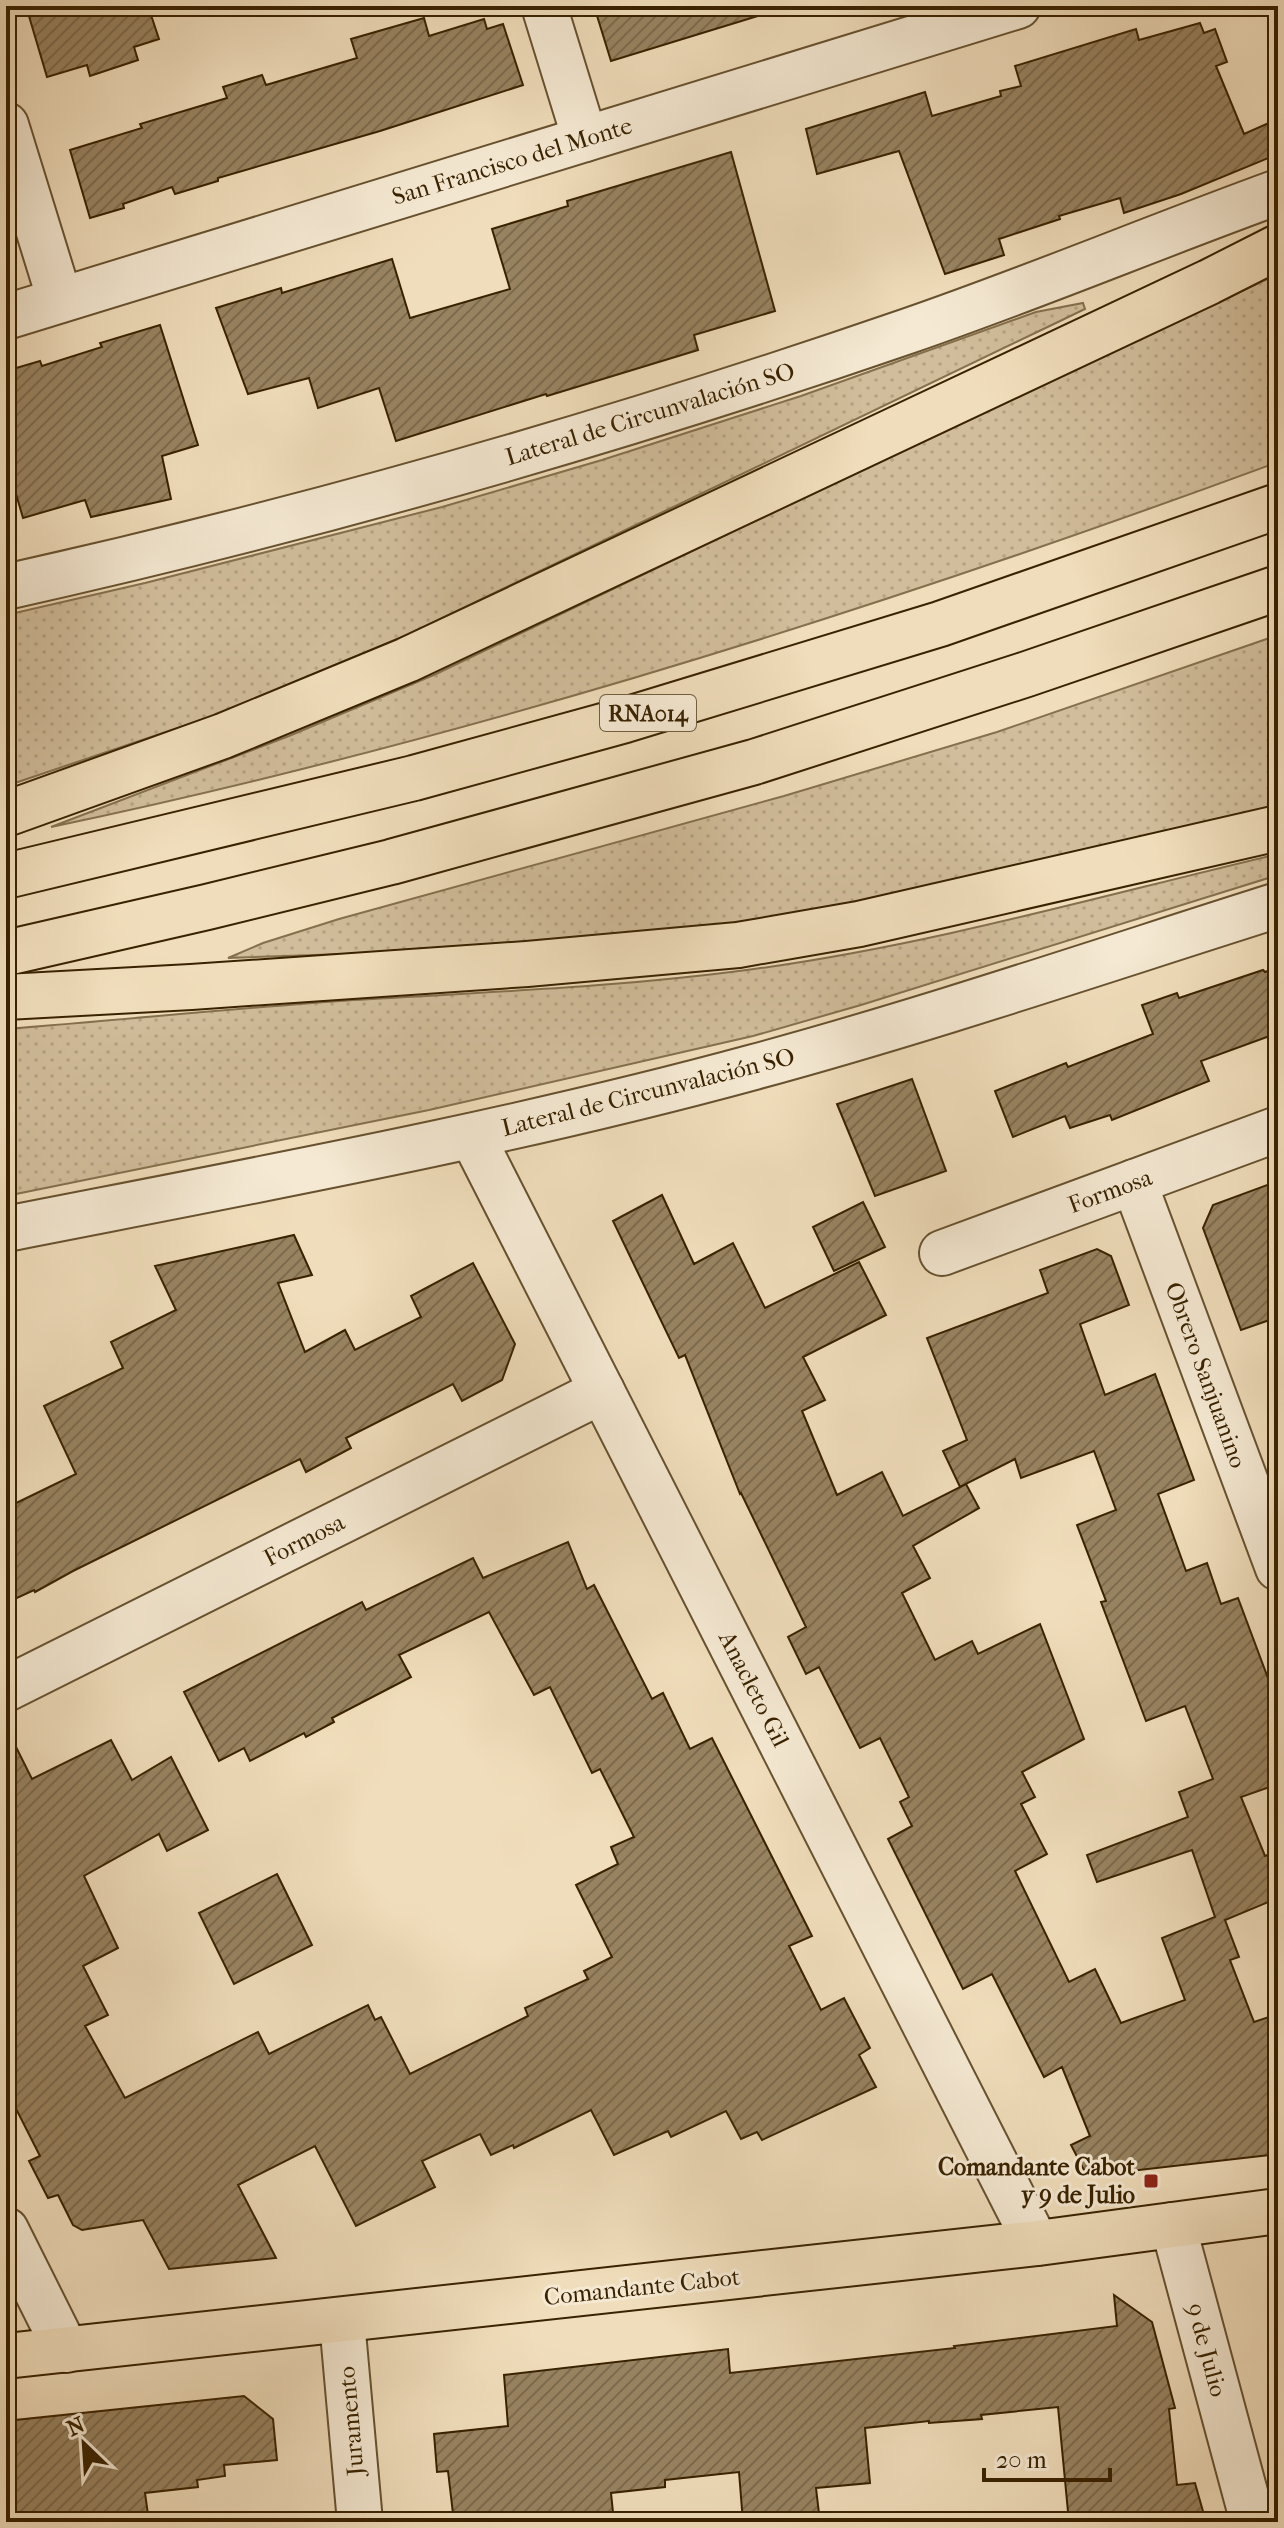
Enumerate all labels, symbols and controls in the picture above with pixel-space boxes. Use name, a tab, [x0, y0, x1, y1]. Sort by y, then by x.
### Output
street label: San Francisco del Monte	[389, 111, 636, 211]
street label: Lateral de Circunvalación SO	[502, 357, 798, 471]
road number: RNA014	[600, 695, 696, 731]
street label: Lateral de Circunvalación SO	[499, 1042, 797, 1142]
street label: Formosa	[1064, 1163, 1156, 1219]
street label: Obrero Sanjuanino	[1159, 1278, 1253, 1472]
street label: Formosa	[259, 1507, 350, 1572]
street label: Anacleto Gil	[712, 1626, 795, 1752]
place label: Comandante Cabot y 9 de Julio	[938, 2153, 1135, 2209]
marker: Comandante Cabot y 9 de Julio	[1142, 2172, 1160, 2190]
street label: Comandante Cabot	[543, 2263, 742, 2311]
street label: 9 de Julio	[1181, 2300, 1233, 2400]
street label: Juramento	[332, 2365, 370, 2479]
north arrow	[44, 2404, 124, 2484]
text: N	[63, 2411, 89, 2442]
scale bar	[984, 2432, 1110, 2482]
text: 20 m	[996, 2446, 1047, 2474]

